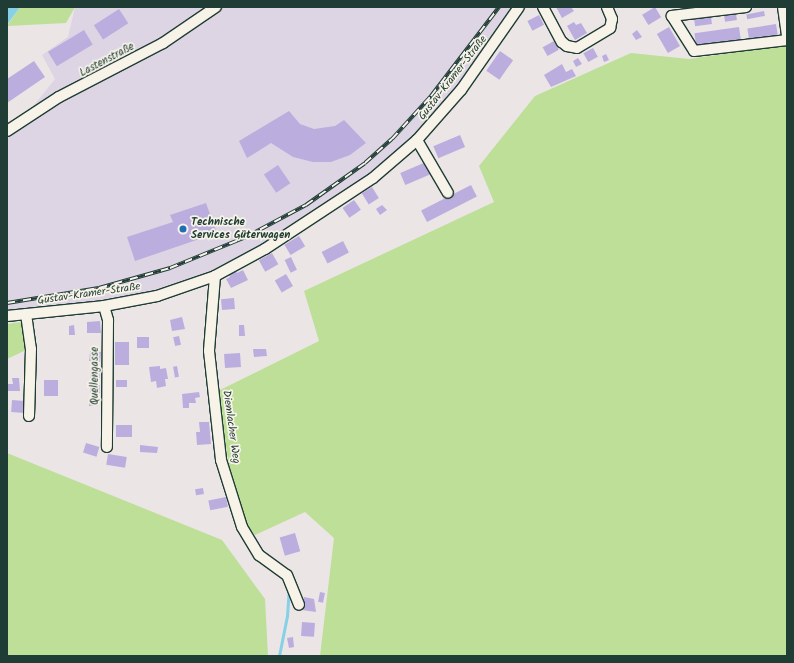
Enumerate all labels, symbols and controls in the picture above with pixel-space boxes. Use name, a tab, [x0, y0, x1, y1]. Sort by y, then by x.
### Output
street label: Gustav-Kramer-Straße	[416, 33, 490, 123]
street label: Lastenstraße	[77, 40, 137, 80]
place label: Technische Services Güterwagen	[191, 216, 290, 242]
marker: Technische Services Güterwagen	[178, 224, 188, 234]
street label: Gustav-Kramer-Straße	[37, 280, 141, 308]
street label: Quellengasse	[88, 347, 102, 405]
street label: Diemlacher Weg	[219, 390, 243, 464]

